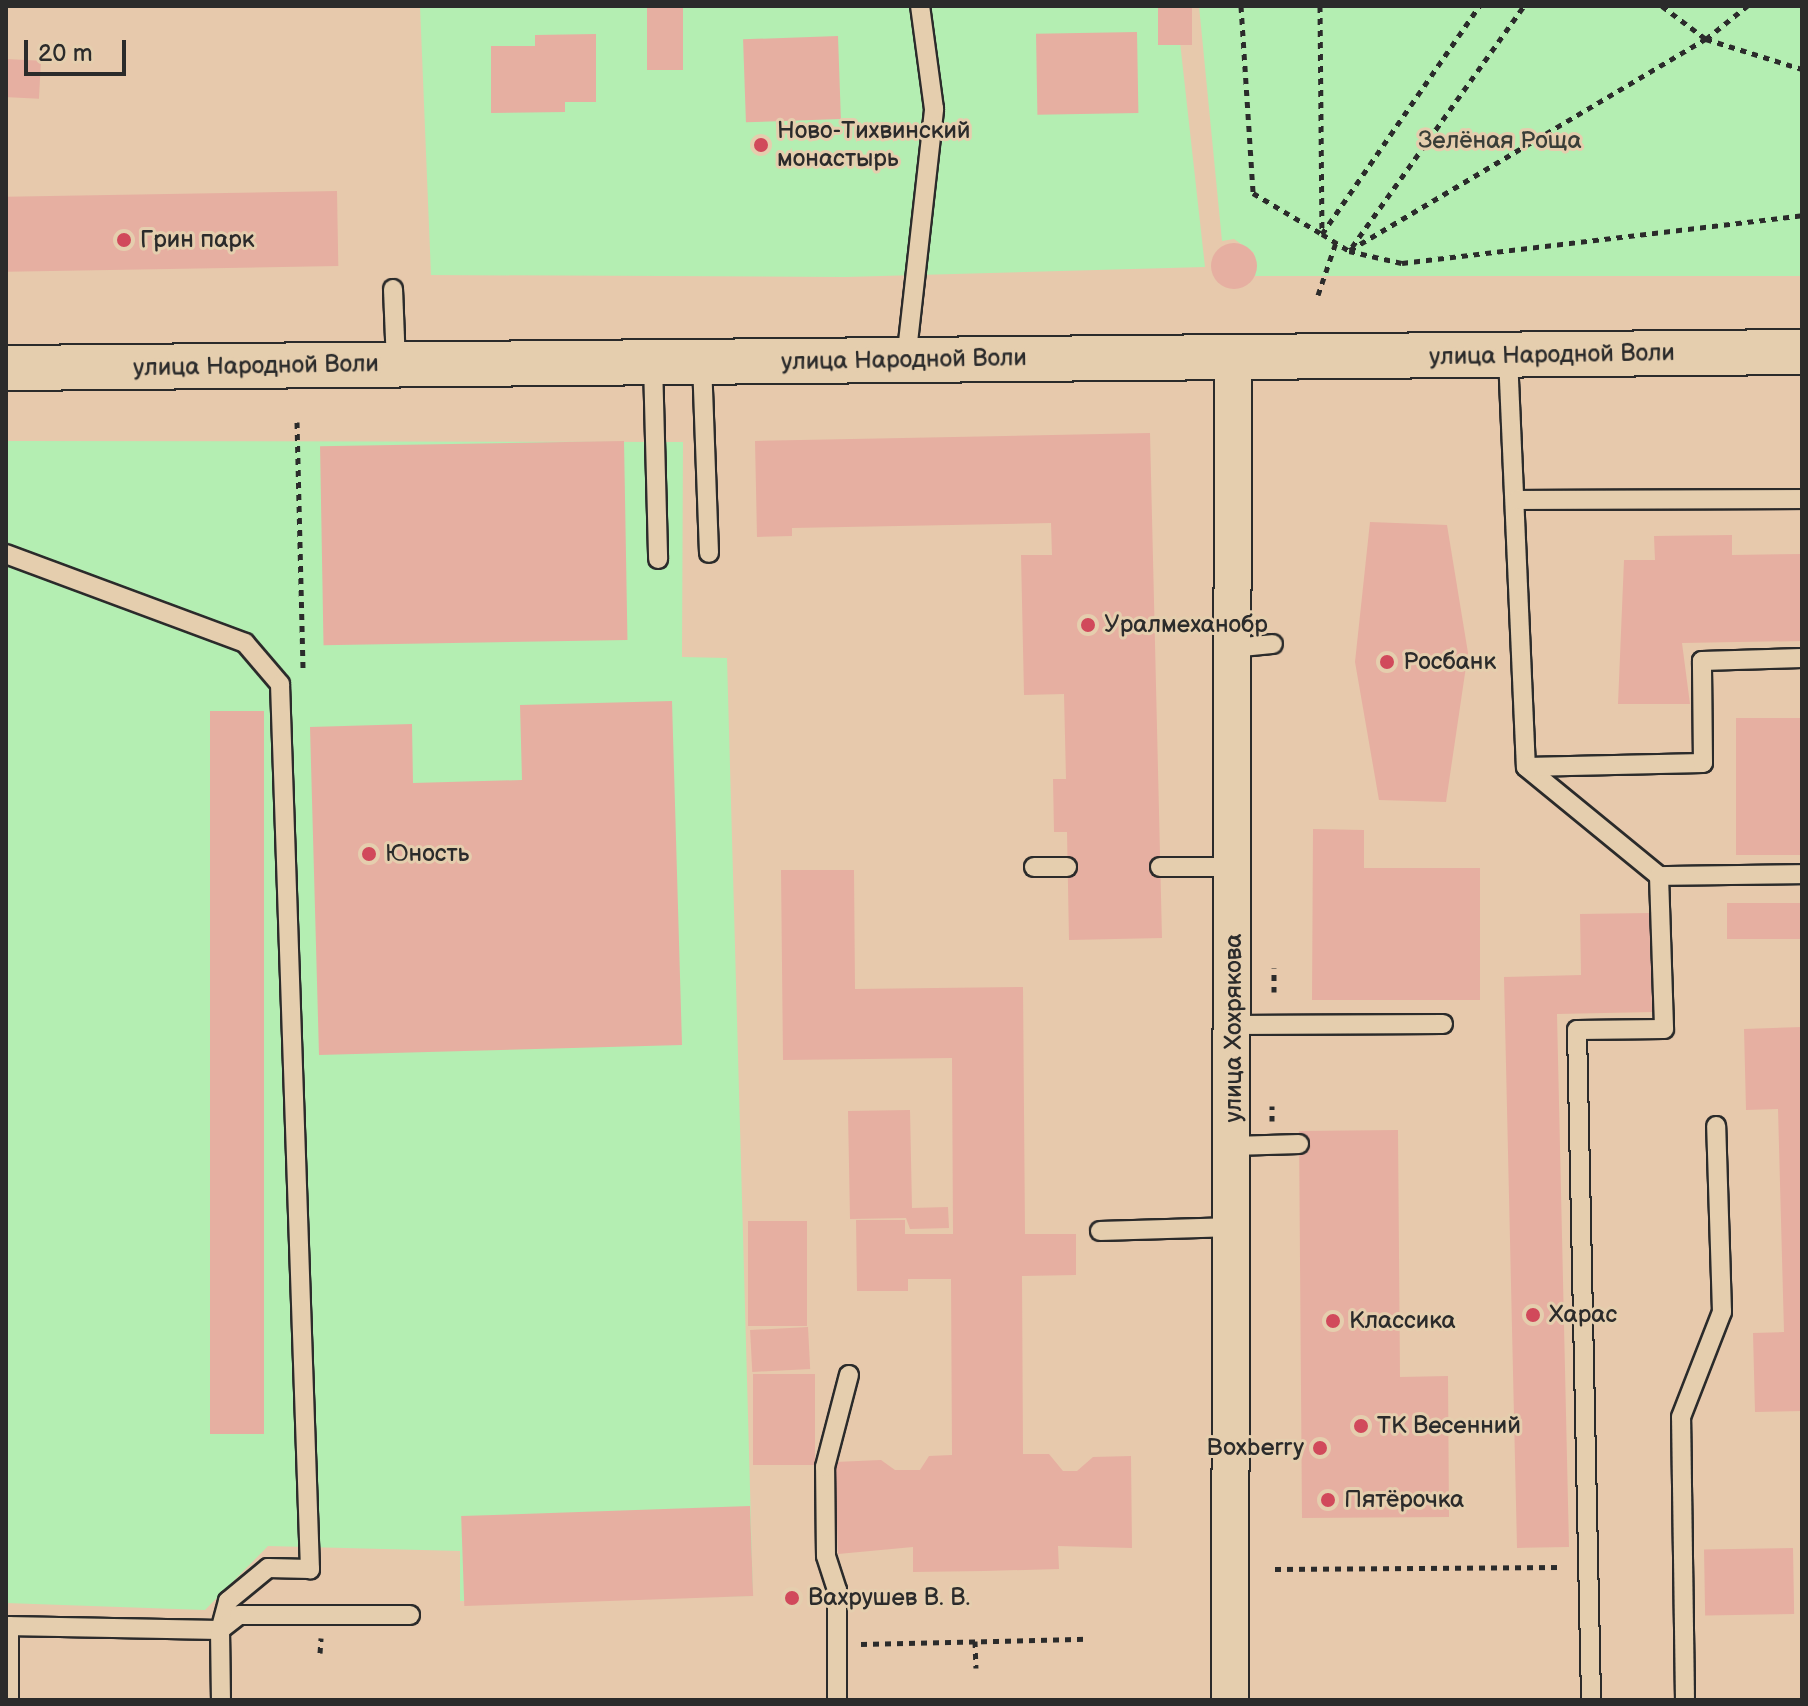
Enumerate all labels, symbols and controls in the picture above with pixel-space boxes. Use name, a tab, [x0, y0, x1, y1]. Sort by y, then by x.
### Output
scale bar	[28, 24, 130, 74]
text: 20 m	[38, 39, 93, 68]
place label: Ново-Тихвинский монастырь	[777, 117, 971, 173]
park label: Зелёная Роща	[1418, 127, 1582, 155]
marker: Ново-Тихвинский монастырь	[752, 136, 770, 154]
place label: Грин парк	[140, 226, 255, 254]
marker: Грин парк	[115, 231, 133, 249]
street label: улица Народной Воли	[1429, 338, 1675, 372]
street label: улица Народной Воли	[781, 343, 1027, 377]
street label: улица Народной Воли	[133, 349, 379, 383]
place label: Уралмеханобр	[1104, 611, 1268, 639]
marker: Уралмеханобр	[1079, 616, 1097, 634]
place label: Росбанк	[1403, 648, 1496, 676]
marker: Росбанк	[1378, 653, 1396, 671]
place label: Юность	[385, 840, 469, 868]
marker: Юность	[360, 845, 378, 863]
street label: улица Хохрякова	[1220, 934, 1248, 1122]
place label: Харас	[1549, 1301, 1617, 1329]
marker: Харас	[1524, 1306, 1542, 1324]
place label: Классика	[1349, 1307, 1456, 1335]
marker: Классика	[1324, 1312, 1342, 1330]
place label: ТК Весенний	[1377, 1412, 1521, 1440]
marker: ТК Весенний	[1352, 1417, 1370, 1435]
place label: Boxberry	[1206, 1434, 1304, 1462]
marker: Boxberry	[1311, 1439, 1329, 1457]
place label: Пятёрочка	[1344, 1486, 1464, 1514]
marker: Пятёрочка	[1319, 1491, 1337, 1509]
place label: Вахрушев В. В.	[808, 1584, 970, 1612]
marker: Вахрушев В. В.	[783, 1589, 801, 1607]

